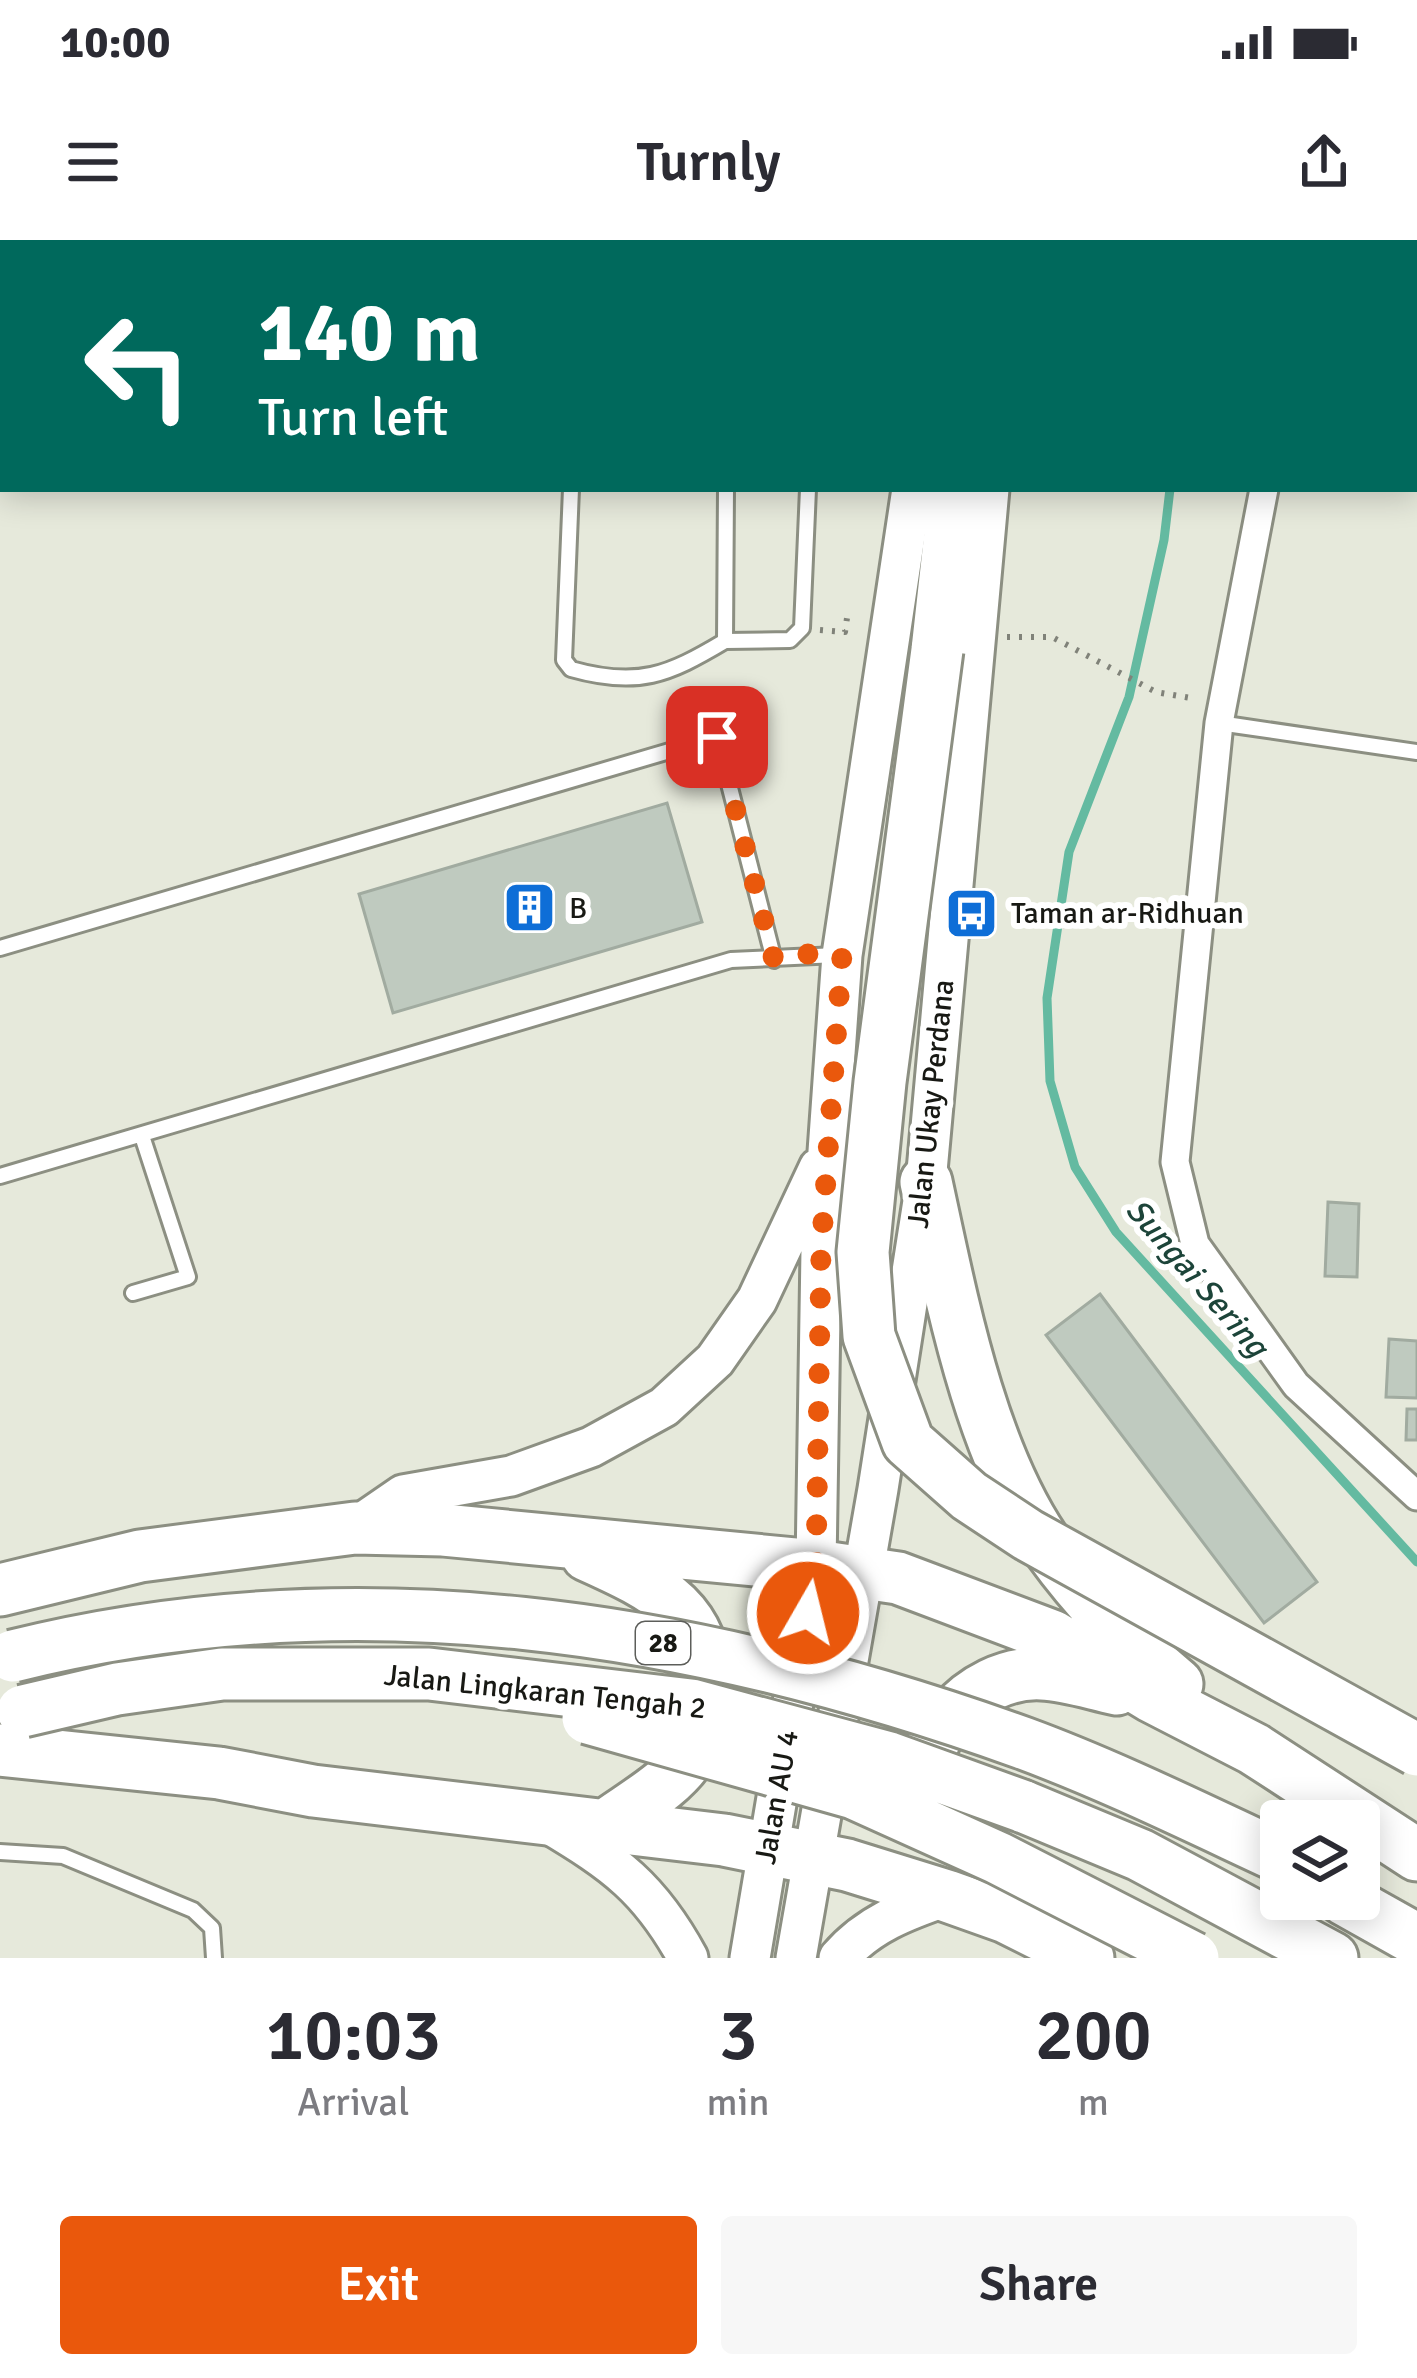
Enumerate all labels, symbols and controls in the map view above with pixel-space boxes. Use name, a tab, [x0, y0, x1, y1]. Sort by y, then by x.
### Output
text: 10:00	[60, 15, 170, 70]
icon: menu	[60, 129, 126, 195]
text: Turnly	[636, 129, 781, 196]
icon: share	[1291, 129, 1357, 195]
text: 140 m	[258, 281, 480, 385]
icon: left	[60, 288, 216, 444]
text: Turn left	[258, 384, 448, 451]
pin	[666, 686, 768, 788]
icon: arrive	[684, 704, 750, 770]
building icon: B	[502, 880, 558, 936]
bus stop icon: Taman ar-Ridhuan	[944, 885, 1000, 941]
place label: B	[569, 890, 587, 927]
place label: Taman ar-Ridhuan	[1011, 895, 1244, 932]
street label: Jalan Ukay Perdana	[900, 978, 962, 1230]
water label: Sungai Sering	[1117, 1190, 1279, 1368]
position arrow	[745, 1550, 871, 1676]
road number: 28	[636, 1622, 690, 1664]
street label: Jalan Lingkaran Tengah 2	[382, 1657, 708, 1727]
street label: Jalan AU 4	[747, 1727, 807, 1867]
map controls	[1260, 1800, 1380, 1920]
button: layers	[1260, 1800, 1380, 1920]
text: 10:03	[265, 1991, 441, 2080]
text: 3	[719, 1991, 758, 2080]
text: 200	[1035, 1991, 1152, 2080]
text: Arrival	[297, 2078, 409, 2126]
text: min	[707, 2078, 770, 2126]
text: m	[1078, 2078, 1109, 2126]
button: Exit	[60, 2216, 697, 2354]
button: Share	[721, 2216, 1357, 2354]

